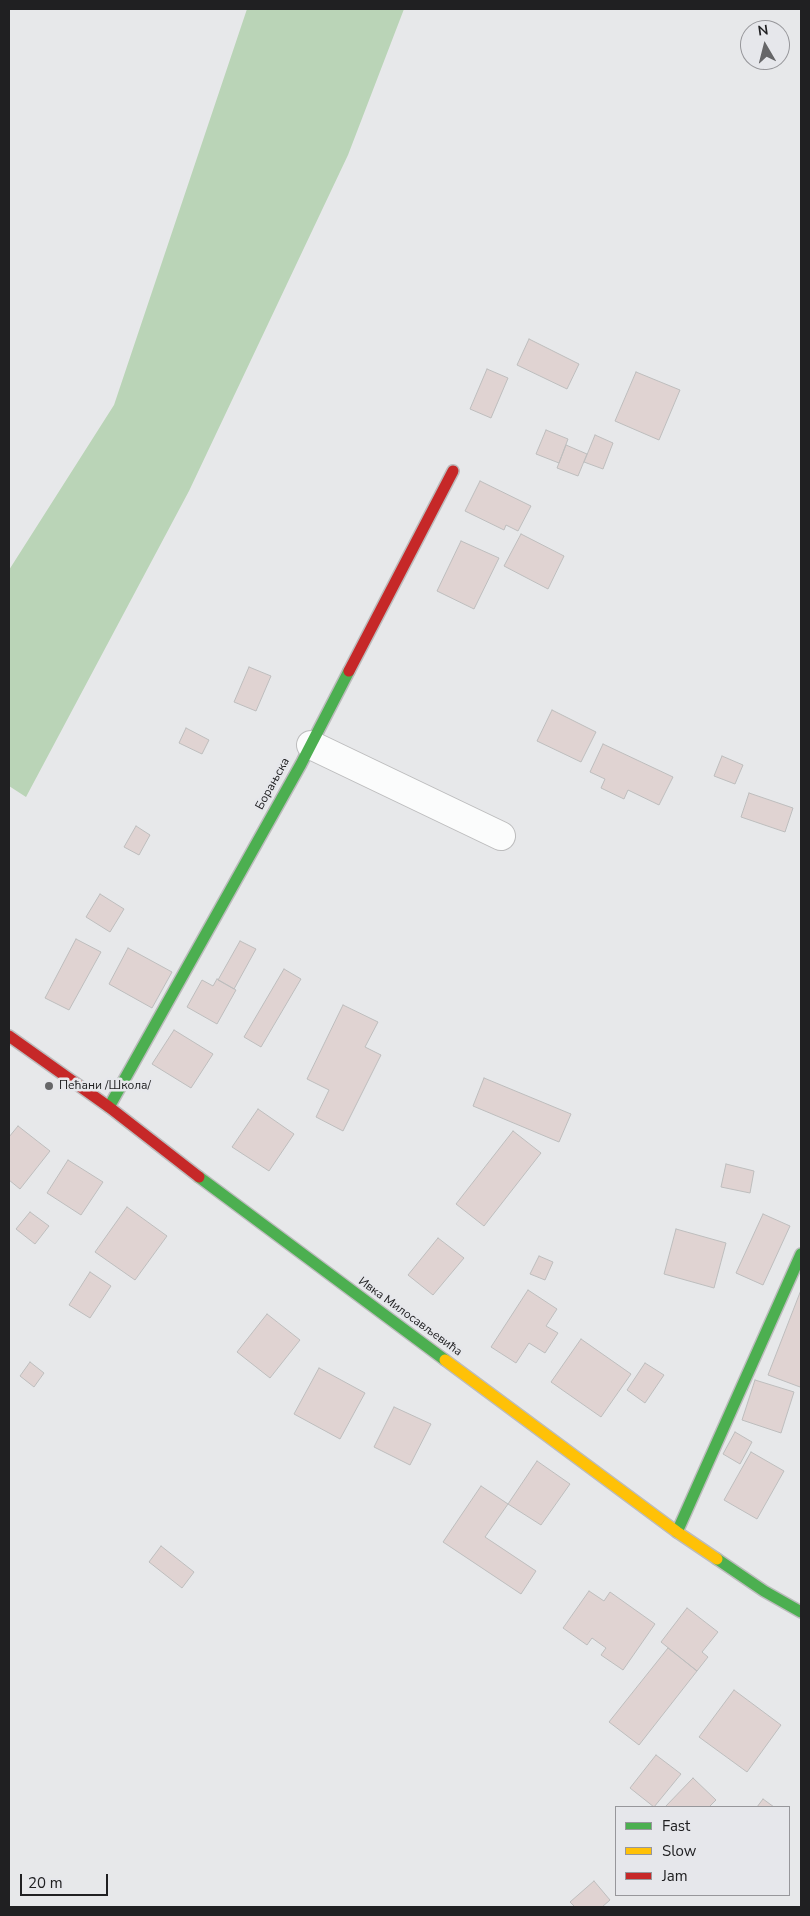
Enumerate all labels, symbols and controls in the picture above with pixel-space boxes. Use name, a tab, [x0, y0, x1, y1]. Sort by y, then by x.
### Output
north arrow	[740, 20, 790, 70]
text: N	[756, 21, 769, 41]
street label: Борањска	[253, 755, 293, 813]
place label: Пећани /Школа/	[59, 1079, 151, 1093]
marker: Пећани /Школа/	[43, 1080, 55, 1092]
street label: Ивка Милосављевића	[355, 1274, 465, 1360]
legend	[615, 1806, 790, 1896]
text: Fast	[662, 1816, 690, 1836]
text: Slow	[662, 1841, 696, 1861]
scale bar	[22, 1864, 110, 1896]
text: Jam	[662, 1866, 688, 1886]
text: 20 m	[28, 1873, 63, 1893]

